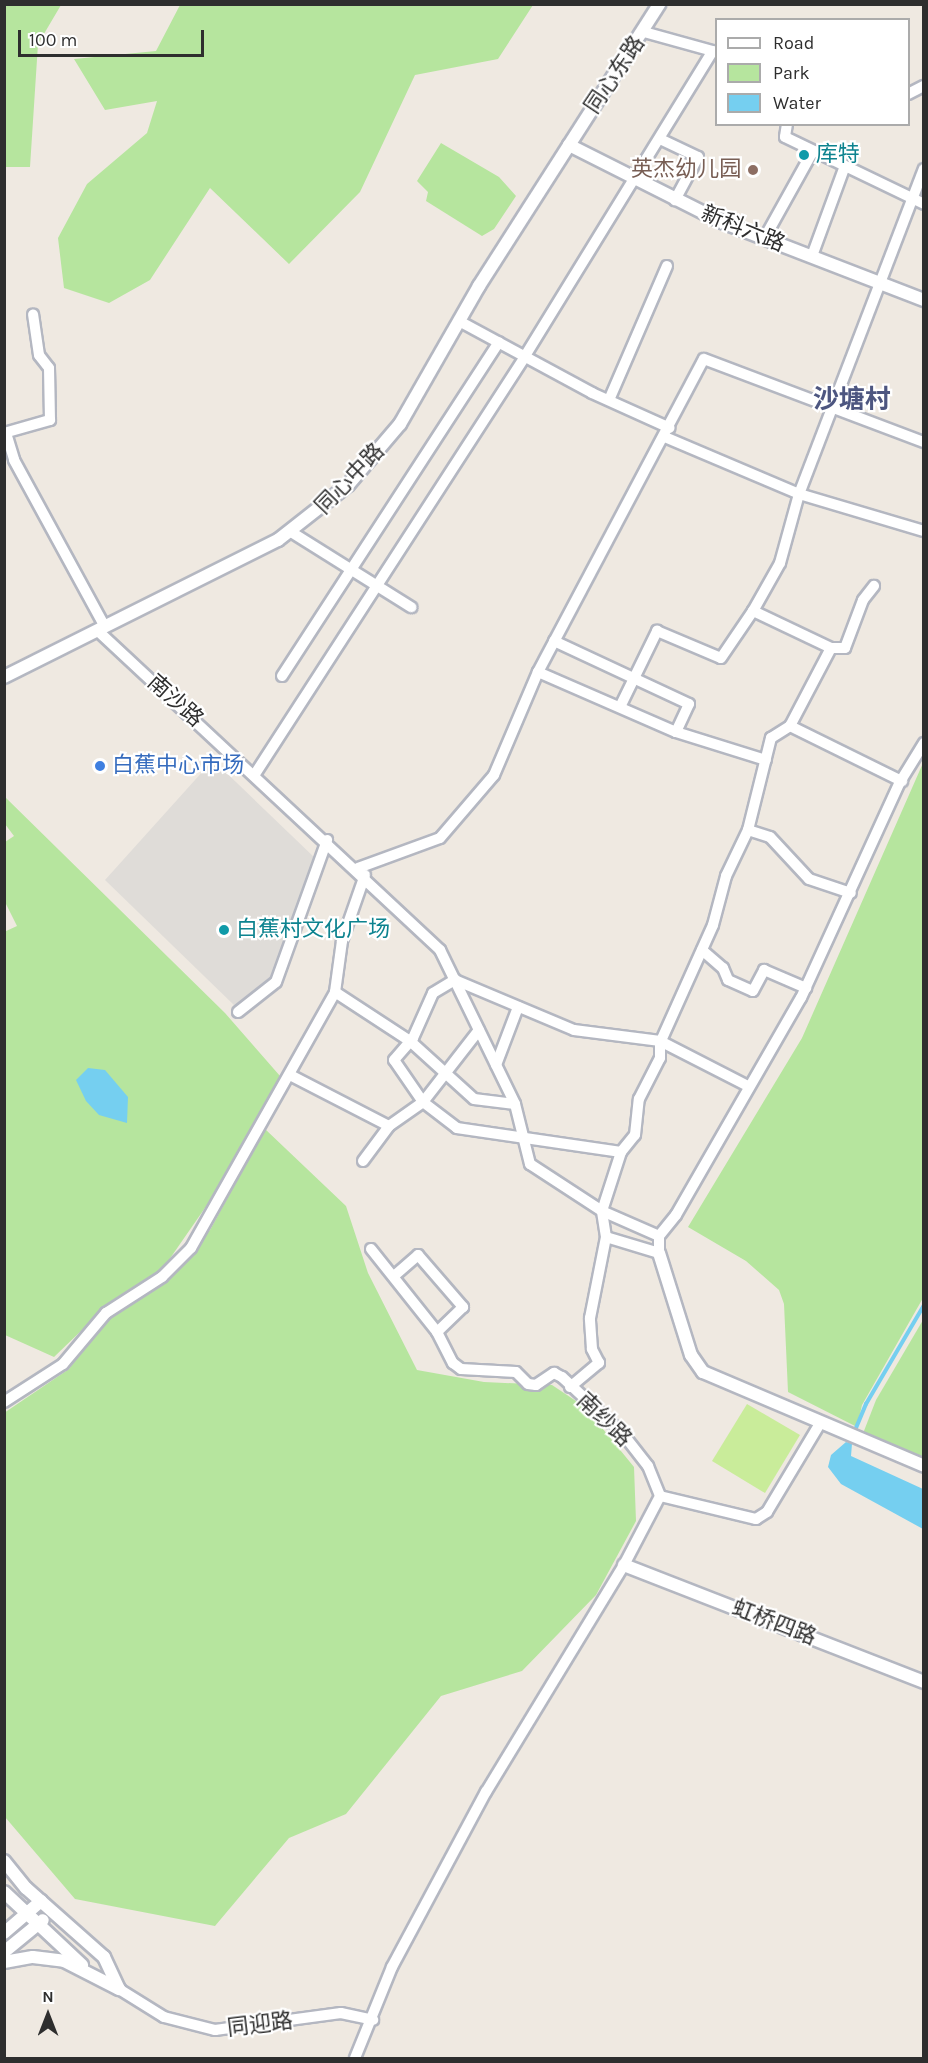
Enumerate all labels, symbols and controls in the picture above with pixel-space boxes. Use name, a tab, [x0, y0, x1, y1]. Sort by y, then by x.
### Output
scale bar	[21, 18, 207, 56]
legend	[715, 18, 910, 126]
text: 100 m	[29, 29, 77, 51]
street label: 同心东路	[579, 31, 651, 119]
text: Road	[773, 32, 814, 54]
text: Park	[773, 62, 810, 84]
text: Water	[773, 92, 821, 114]
place label: 库特	[816, 142, 860, 168]
marker: 库特	[797, 148, 811, 162]
place label: 英杰幼儿园	[631, 157, 741, 183]
marker: 英杰幼儿园	[746, 163, 760, 177]
street label: 新科六路	[697, 200, 789, 258]
district label: 沙塘村	[813, 384, 891, 416]
street label: 同心中路	[310, 438, 390, 520]
street label: 南沙路	[142, 669, 208, 733]
place label: 白蕉中心市场	[112, 753, 244, 779]
marker: 白蕉中心市场	[93, 759, 107, 773]
place label: 白蕉村文化广场	[236, 917, 390, 943]
marker: 白蕉村文化广场	[217, 923, 231, 937]
street label: 南纱路	[571, 1388, 637, 1452]
street label: 虹桥四路	[728, 1595, 820, 1651]
north arrow	[18, 1985, 78, 2045]
text: N	[42, 1987, 54, 2006]
street label: 同迎路	[226, 2008, 294, 2042]

